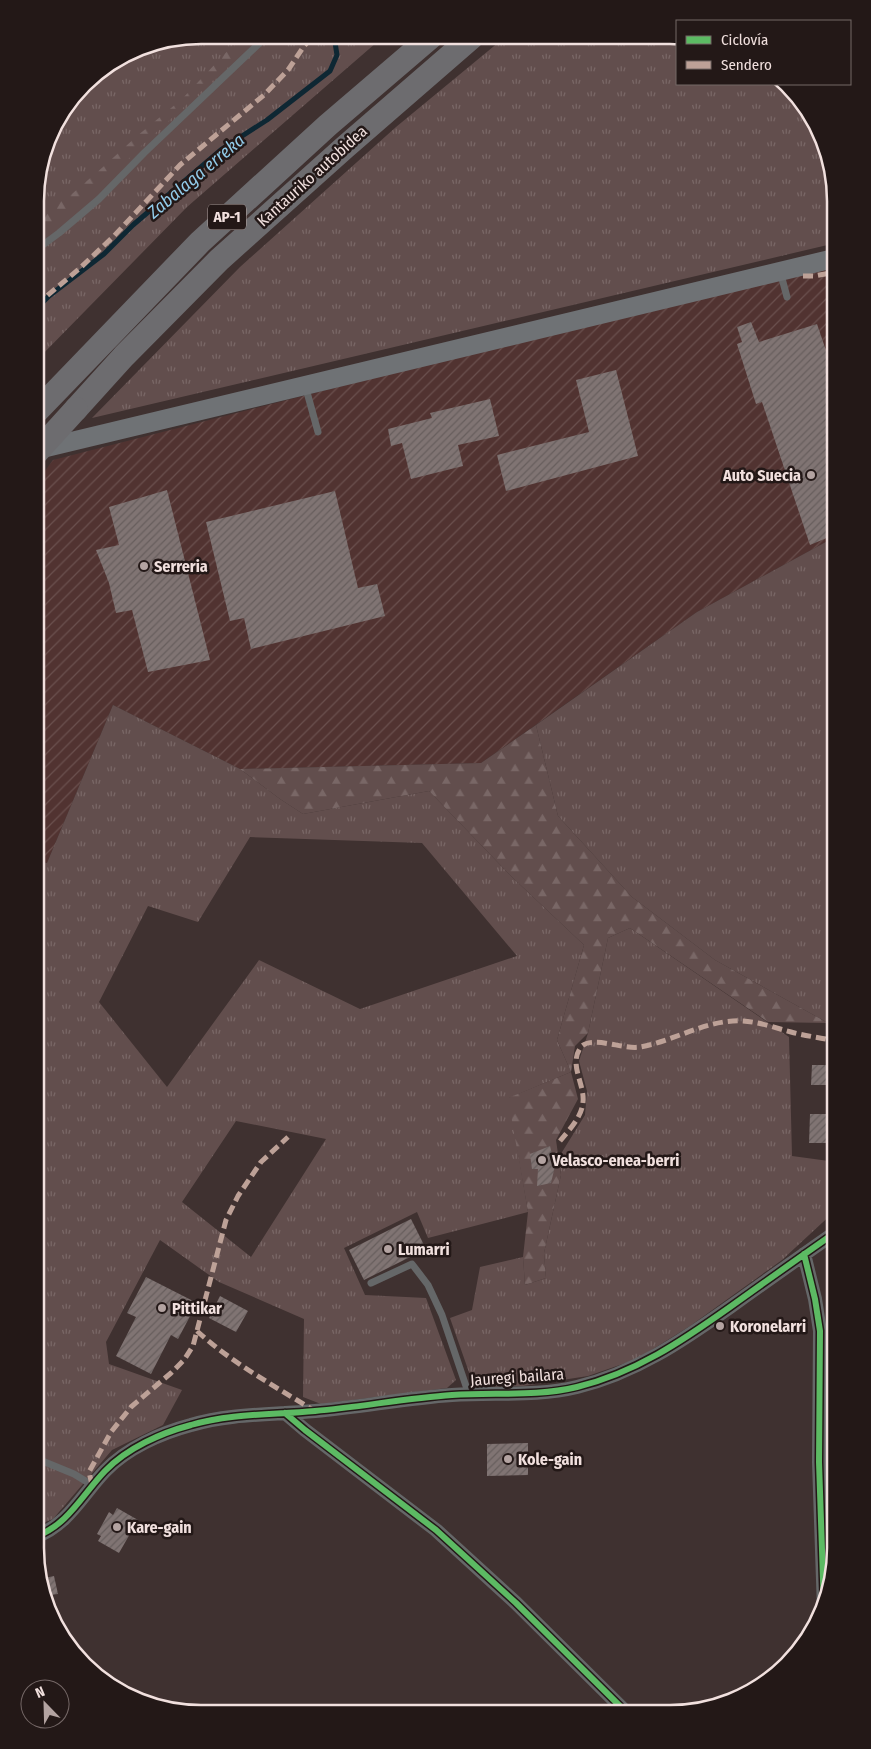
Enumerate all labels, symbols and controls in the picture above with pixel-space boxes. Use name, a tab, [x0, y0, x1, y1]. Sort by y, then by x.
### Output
legend	[676, 20, 851, 85]
text: Ciclovía	[721, 31, 768, 49]
text: Sendero	[721, 56, 772, 74]
street label: Kantauriko autobidea	[253, 122, 371, 230]
water label: Zabalaga erreka	[142, 129, 249, 224]
road number: AP-1	[208, 204, 246, 230]
place label: Auto Suecia	[722, 466, 801, 485]
marker: Auto Suecia	[805, 469, 817, 481]
place label: Serreria	[154, 557, 208, 576]
marker: Serreria	[138, 560, 150, 572]
place label: Velasco-enea-berri	[551, 1151, 679, 1170]
marker: Velasco-enea-berri	[536, 1154, 548, 1166]
place label: Lumarri	[398, 1240, 450, 1259]
marker: Lumarri	[382, 1243, 394, 1255]
place label: Pittikar	[172, 1299, 222, 1318]
marker: Pittikar	[156, 1302, 168, 1314]
place label: Koronelarri	[730, 1317, 806, 1336]
marker: Koronelarri	[714, 1320, 726, 1332]
street label: Jauregi bailara	[469, 1364, 565, 1390]
place label: Kole-gain	[518, 1450, 582, 1469]
marker: Kole-gain	[502, 1453, 514, 1465]
place label: Kare-gain	[127, 1518, 192, 1537]
marker: Kare-gain	[111, 1521, 123, 1533]
north arrow	[20, 1679, 70, 1729]
text: N	[33, 1683, 47, 1702]

